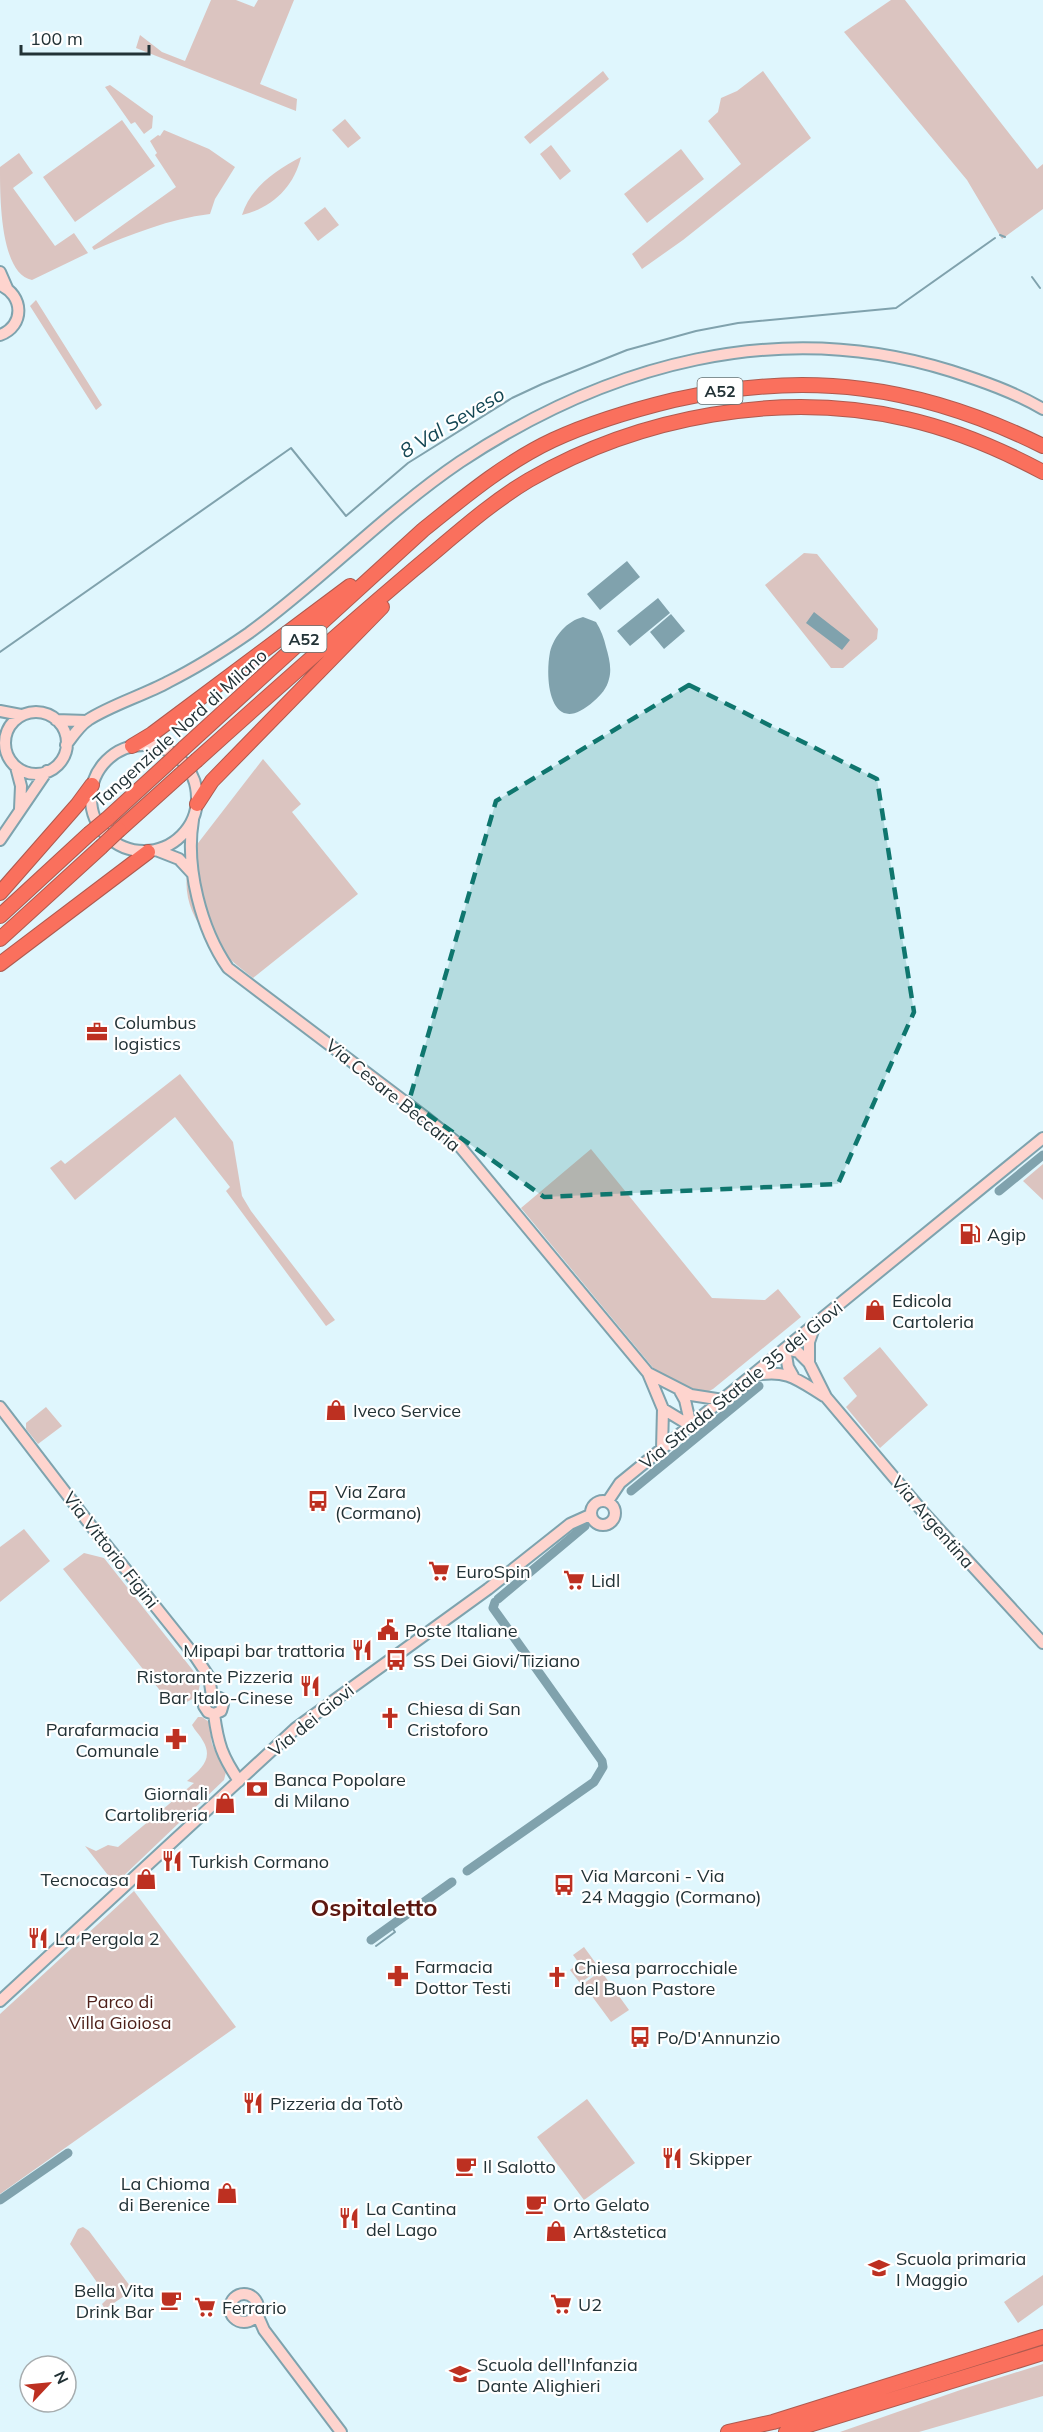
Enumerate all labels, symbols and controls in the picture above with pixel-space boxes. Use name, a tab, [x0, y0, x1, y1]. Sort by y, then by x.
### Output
scale bar	[21, 18, 148, 56]
text: 100 m	[30, 27, 83, 50]
road number: A52	[698, 378, 742, 404]
water label: 8 Val Seveso	[395, 381, 509, 463]
road number: A52	[282, 626, 326, 652]
street label: Tangenziale Nord di Milano	[88, 644, 272, 812]
place label: Columbus logistics	[114, 1011, 197, 1055]
office icon: Columbus logistics	[85, 1020, 109, 1044]
street label: Via Cesare Beccaria	[321, 1034, 465, 1156]
fuel station icon: Agip	[958, 1222, 982, 1246]
place label: Agip	[987, 1223, 1026, 1246]
place label: Edicola Cartoleria	[892, 1289, 974, 1333]
street label: Via Strada Statale 35 dei Giovi	[635, 1296, 847, 1474]
shop icon: Edicola Cartoleria	[863, 1298, 887, 1322]
shop icon: Iveco Service	[324, 1398, 348, 1422]
place label: Iveco Service	[353, 1399, 461, 1422]
street label: Via Argentina	[887, 1471, 979, 1573]
place label: Via Zara (Cormano)	[335, 1480, 422, 1524]
street label: Via Vittorio Figini	[58, 1487, 164, 1613]
bus stop icon: Via Zara (Cormano)	[306, 1489, 330, 1513]
supermarket icon: EuroSpin	[427, 1559, 451, 1583]
place label: EuroSpin	[456, 1560, 531, 1583]
supermarket icon: Lidl	[562, 1568, 586, 1592]
place label: Lidl	[591, 1569, 620, 1592]
public building icon: Poste Italiane	[376, 1618, 400, 1642]
place label: Poste Italiane	[405, 1619, 518, 1642]
restaurant icon: Mipapi bar trattoria	[350, 1638, 374, 1662]
place label: Mipapi bar trattoria	[183, 1639, 345, 1662]
bus stop icon: SS Dei Giovi/Tiziano	[384, 1648, 408, 1672]
place label: SS Dei Giovi/Tiziano	[413, 1649, 580, 1672]
place label: Ristorante Pizzeria Bar Italo-Cinese	[137, 1665, 293, 1709]
restaurant icon: Ristorante Pizzeria Bar Italo-Cinese	[298, 1674, 322, 1698]
street label: Via dei Giovi	[264, 1679, 358, 1761]
place label: Chiesa di San Cristoforo	[407, 1697, 521, 1741]
church icon: Chiesa di San Cristoforo	[378, 1706, 402, 1730]
place label: Parafarmacia Comunale	[46, 1718, 159, 1762]
pharmacy icon: Parafarmacia Comunale	[164, 1727, 188, 1751]
place label: Banca Popolare di Milano	[274, 1768, 406, 1812]
bank icon: Banca Popolare di Milano	[245, 1777, 269, 1801]
place label: Giornali Cartolibreria	[104, 1782, 208, 1826]
shop icon: Giornali Cartolibreria	[213, 1791, 237, 1815]
restaurant icon: Turkish Cormano	[160, 1849, 184, 1873]
place label: Turkish Cormano	[189, 1850, 329, 1873]
place label: Via Marconi - Via 24 Maggio (Cormano)	[581, 1864, 762, 1908]
shop icon: Tecnocasa	[134, 1867, 158, 1891]
place label: Tecnocasa	[41, 1868, 129, 1891]
bus stop icon: Via Marconi - Via 24 Maggio (Cormano)	[552, 1873, 576, 1897]
district label: Ospitaletto	[310, 1892, 438, 1922]
restaurant icon: La Pergola 2	[26, 1926, 50, 1950]
place label: La Pergola 2	[55, 1927, 160, 1950]
place label: Farmacia Dottor Testi	[415, 1955, 511, 1999]
place label: Chiesa parrocchiale del Buon Pastore	[574, 1956, 738, 2000]
pharmacy icon: Farmacia Dottor Testi	[386, 1964, 410, 1988]
church icon: Chiesa parrocchiale del Buon Pastore	[545, 1965, 569, 1989]
park label: Parco di Villa Gioiosa	[69, 1990, 171, 2034]
bus stop icon: Po/D'Annunzio	[628, 2025, 652, 2049]
place label: Po/D'Annunzio	[657, 2026, 780, 2049]
restaurant icon: Pizzeria da Totò	[241, 2091, 265, 2115]
place label: Pizzeria da Totò	[270, 2092, 403, 2115]
restaurant icon: Skipper	[660, 2146, 684, 2170]
place label: Skipper	[689, 2147, 752, 2170]
cafe icon: Il Salotto	[454, 2154, 478, 2178]
place label: Il Salotto	[483, 2155, 556, 2178]
place label: La Chioma di Berenice	[119, 2172, 210, 2216]
shop icon: La Chioma di Berenice	[215, 2181, 239, 2205]
cafe icon: Orto Gelato	[524, 2192, 548, 2216]
place label: Orto Gelato	[553, 2193, 650, 2216]
place label: La Cantina del Lago	[366, 2197, 457, 2241]
restaurant icon: La Cantina del Lago	[337, 2206, 361, 2230]
shop icon: Art&stetica	[544, 2219, 568, 2243]
place label: Art&stetica	[573, 2220, 667, 2243]
place label: Scuola primaria I Maggio	[896, 2247, 1026, 2291]
school or university icon: Scuola primaria I Maggio	[867, 2256, 891, 2280]
place label: Bella Vita Drink Bar	[74, 2279, 154, 2323]
cafe icon: Bella Vita Drink Bar	[159, 2288, 183, 2312]
supermarket icon: U2	[549, 2292, 573, 2316]
place label: U2	[578, 2293, 602, 2316]
supermarket icon: Ferrario	[193, 2295, 217, 2319]
place label: Ferrario	[222, 2296, 286, 2319]
place label: Scuola dell'Infanzia Dante Alighieri	[477, 2353, 638, 2397]
north arrow	[18, 2354, 78, 2414]
school or university icon: Scuola dell'Infanzia Dante Alighieri	[448, 2362, 472, 2386]
text: N	[50, 2368, 73, 2387]

